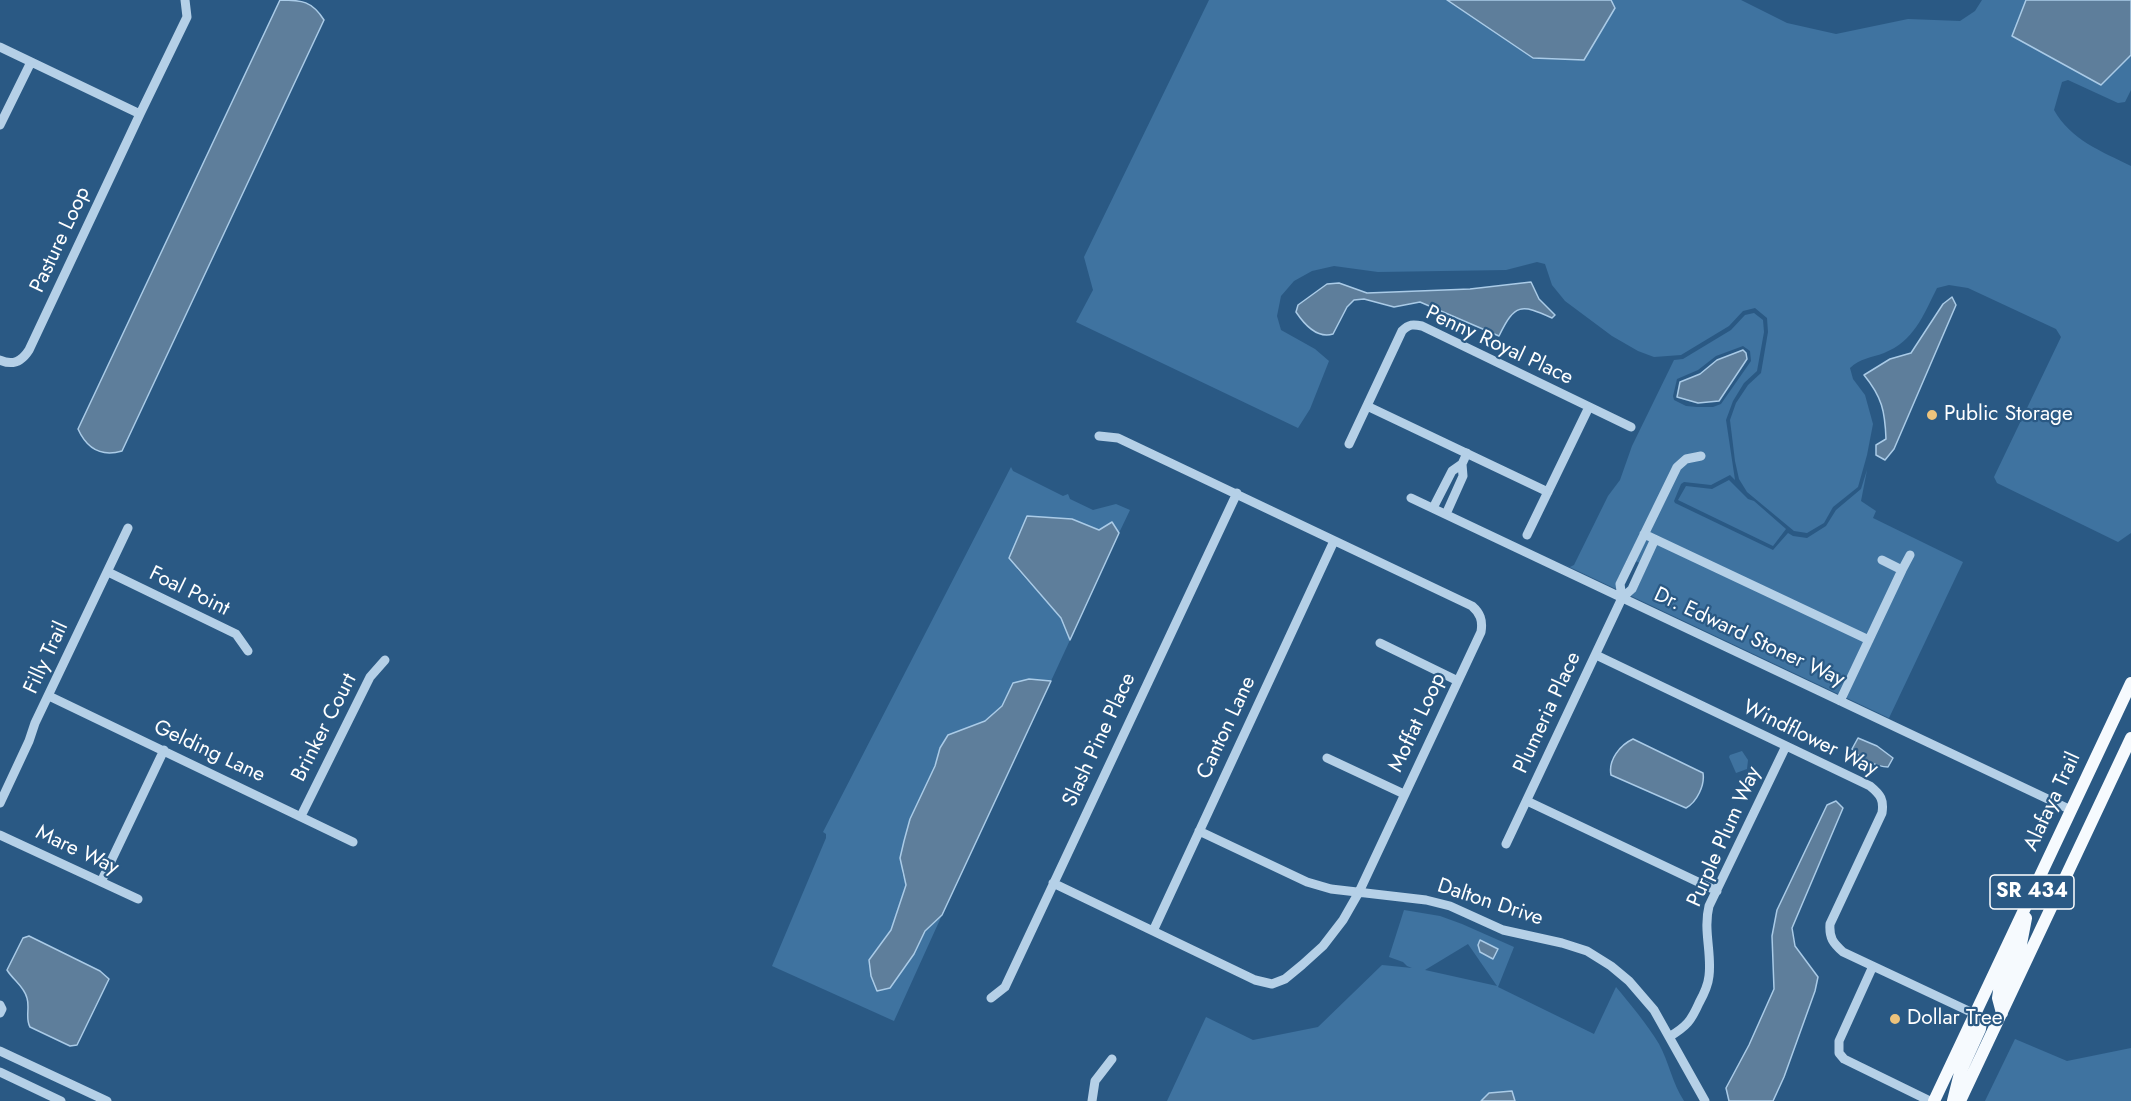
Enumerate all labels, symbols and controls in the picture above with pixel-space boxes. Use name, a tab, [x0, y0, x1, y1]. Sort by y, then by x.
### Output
street label: Pasture Loop	[26, 183, 96, 297]
street label: Penny Royal Place	[1421, 301, 1577, 391]
place label: Public Storage	[1944, 402, 2073, 428]
marker: Public Storage	[1925, 408, 1939, 422]
street label: Foal Point	[145, 562, 233, 622]
street label: Dr. Edward Stoner Way	[1650, 583, 1848, 693]
street label: Filly Trail	[19, 618, 75, 698]
street label: Plumeria Place	[1509, 648, 1587, 778]
street label: Slash Pine Place	[1058, 669, 1142, 811]
street label: Brinker Court	[287, 670, 363, 786]
street label: Moffat Loop	[1384, 670, 1452, 776]
street label: Canton Lane	[1192, 672, 1262, 784]
street label: Windflower Way	[1738, 695, 1882, 783]
street label: Gelding Lane	[149, 715, 269, 789]
street label: Alafaya Trail	[2019, 749, 2087, 855]
street label: Purple Plum Way	[1683, 763, 1767, 911]
street label: Mare Way	[31, 821, 123, 881]
street label: Dalton Drive	[1434, 874, 1546, 932]
road number: SR 434	[1990, 875, 2074, 909]
place label: Dollar Tree	[1907, 1006, 2003, 1032]
marker: Dollar Tree	[1888, 1012, 1902, 1026]

